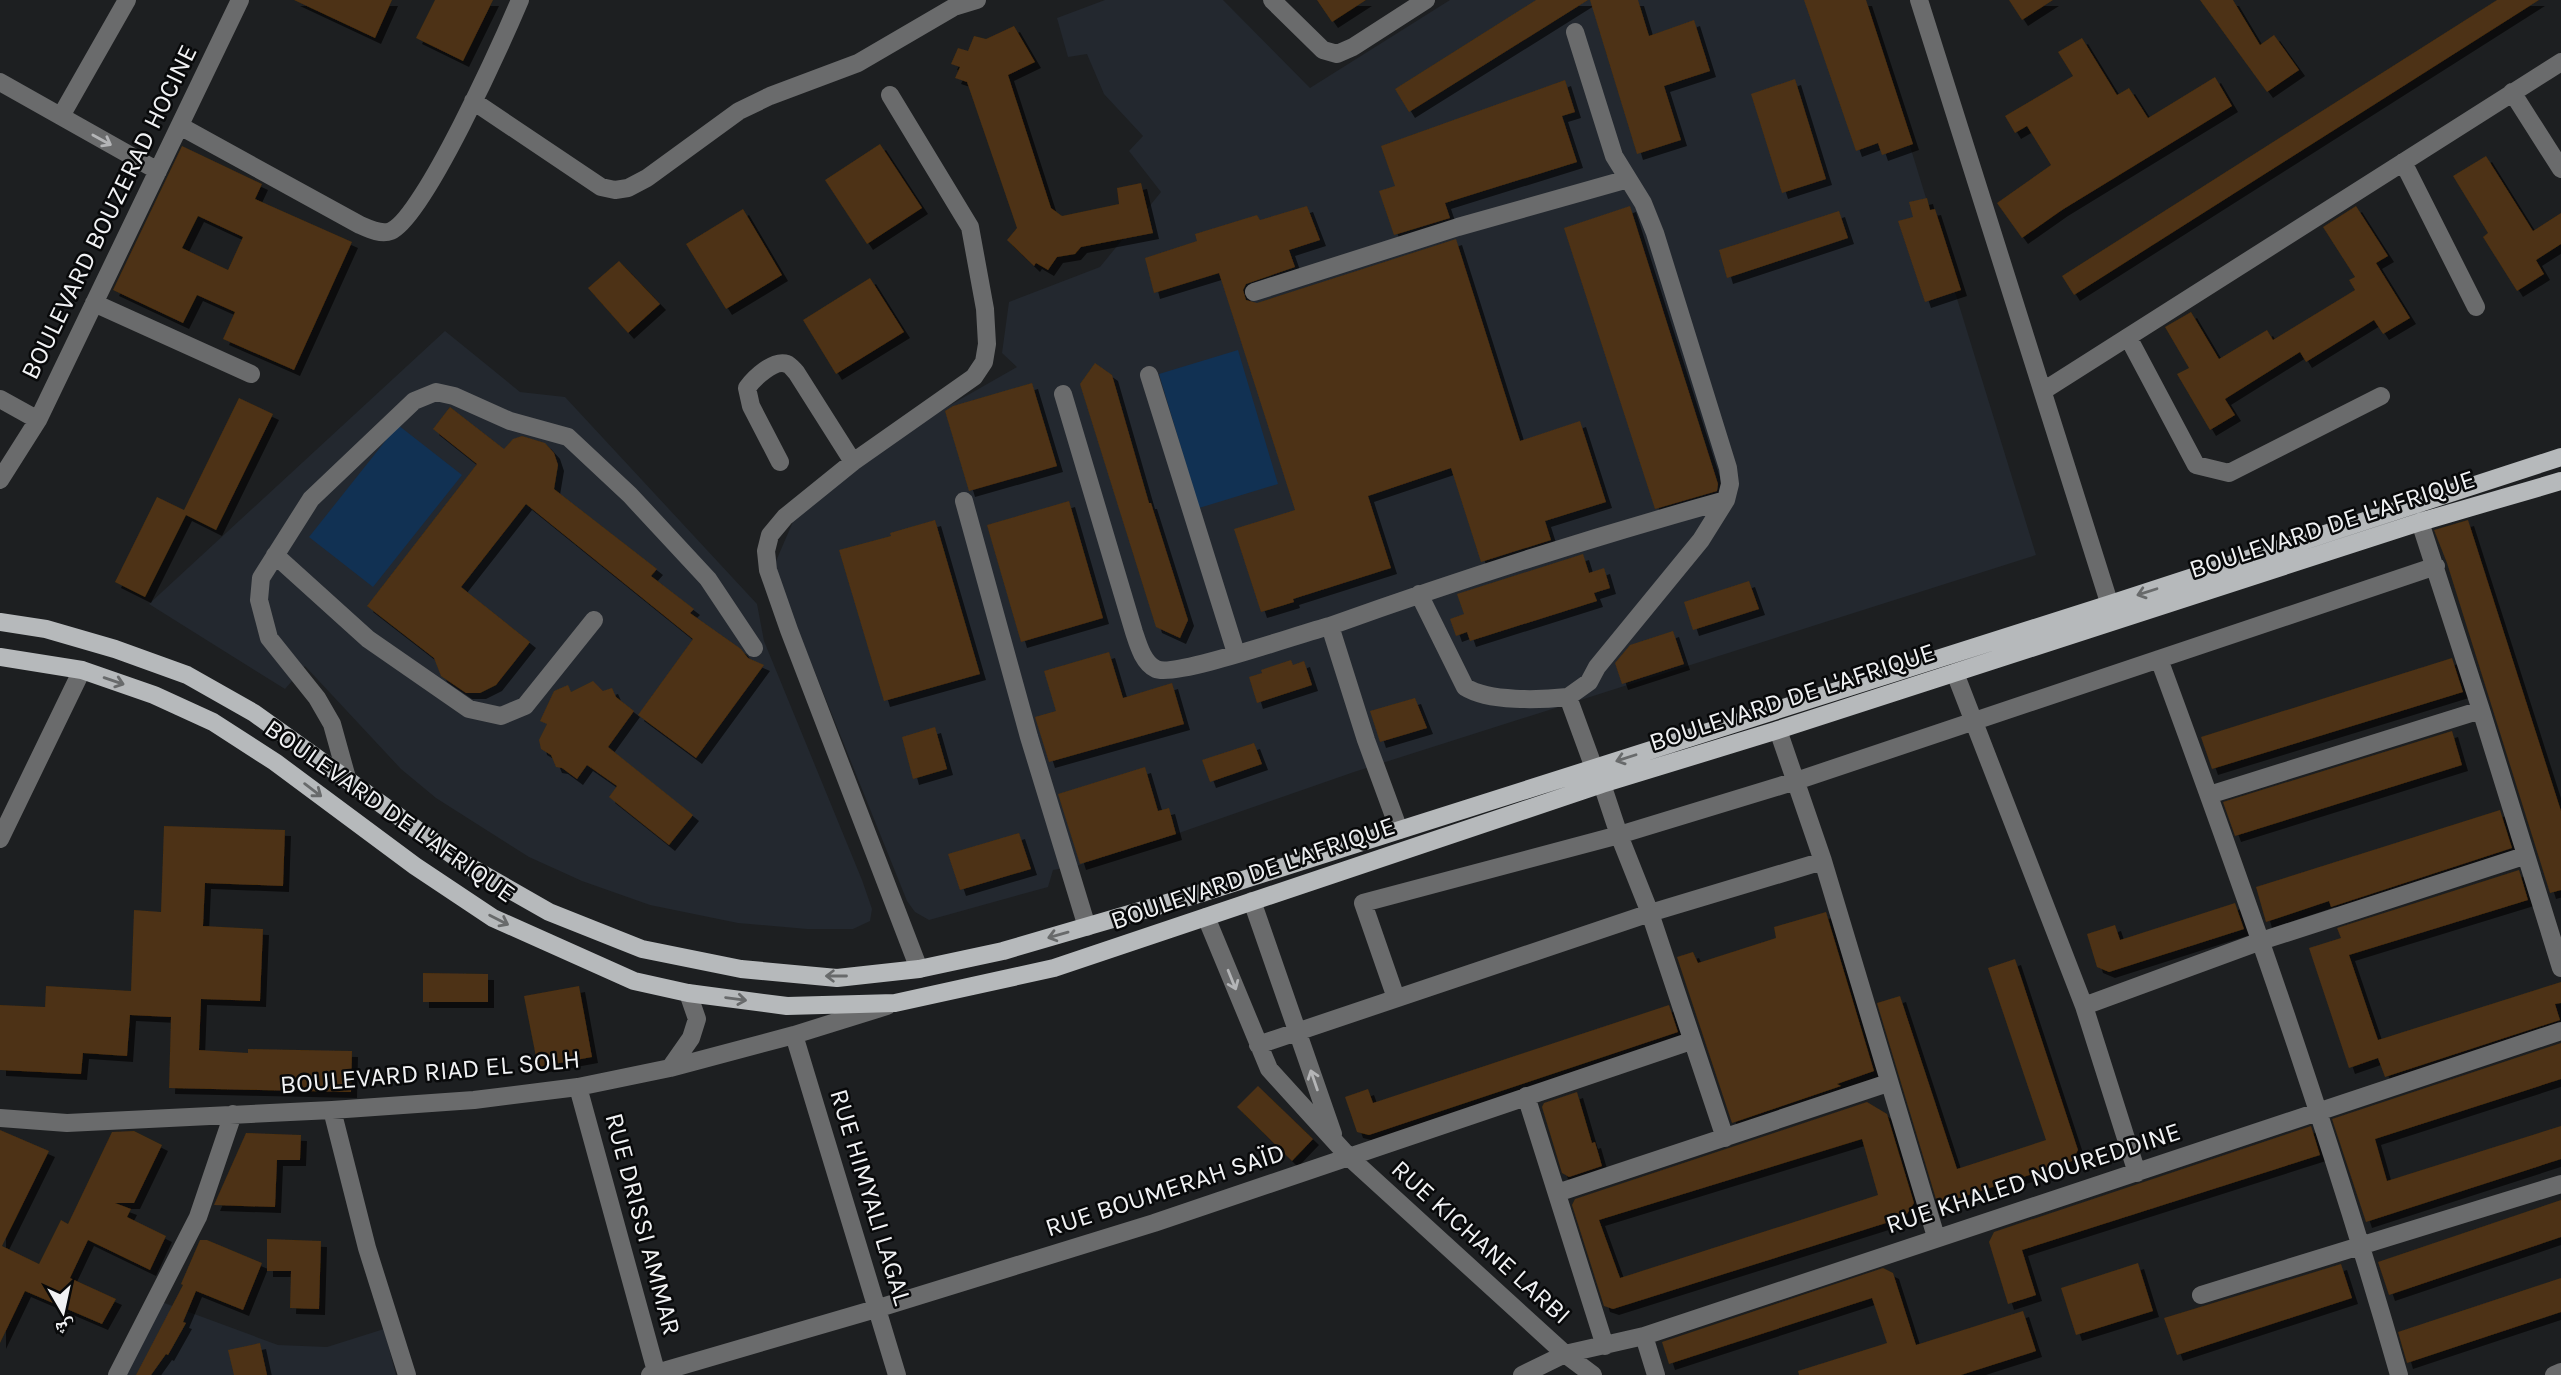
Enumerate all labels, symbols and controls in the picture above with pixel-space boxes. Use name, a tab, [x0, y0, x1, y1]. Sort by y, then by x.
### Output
street label: BOULEVARD BOUZERAD HOCINE	[14, 40, 204, 384]
one-way arrow	[92, 133, 112, 147]
street label: BOULEVARD DE L'AFRIQUE	[2185, 463, 2479, 585]
one-way arrow	[2136, 587, 2158, 600]
street label: BOULEVARD DE L'AFRIQUE	[1645, 636, 1939, 758]
one-way arrow	[103, 676, 125, 688]
street label: BOULEVARD DE L'AFRIQUE	[259, 713, 521, 909]
one-way arrow	[1616, 753, 1638, 765]
one-way arrow	[303, 782, 322, 797]
street label: BOULEVARD DE L'AFRIQUE	[1107, 810, 1399, 936]
one-way arrow	[488, 914, 509, 927]
one-way arrow	[1048, 930, 1070, 943]
one-way arrow	[1226, 968, 1239, 990]
one-way arrow	[824, 969, 847, 983]
one-way arrow	[724, 993, 747, 1006]
street label: BOULEVARD RIAD EL SOLH	[279, 1043, 581, 1101]
one-way arrow	[1307, 1069, 1319, 1091]
street label: RUE HIMYALI LAGAL	[823, 1085, 919, 1309]
street label: RUE DRISSI AMMAR	[598, 1109, 688, 1339]
street label: RUE KHALED NOUREDDINE	[1882, 1116, 2184, 1240]
street label: RUE BOUMERAH SAÏD	[1041, 1137, 1289, 1243]
street label: RUE KICHANE LARBI	[1385, 1154, 1577, 1330]
north arrow	[28, 1277, 98, 1347]
text: ش	[54, 1315, 77, 1340]

